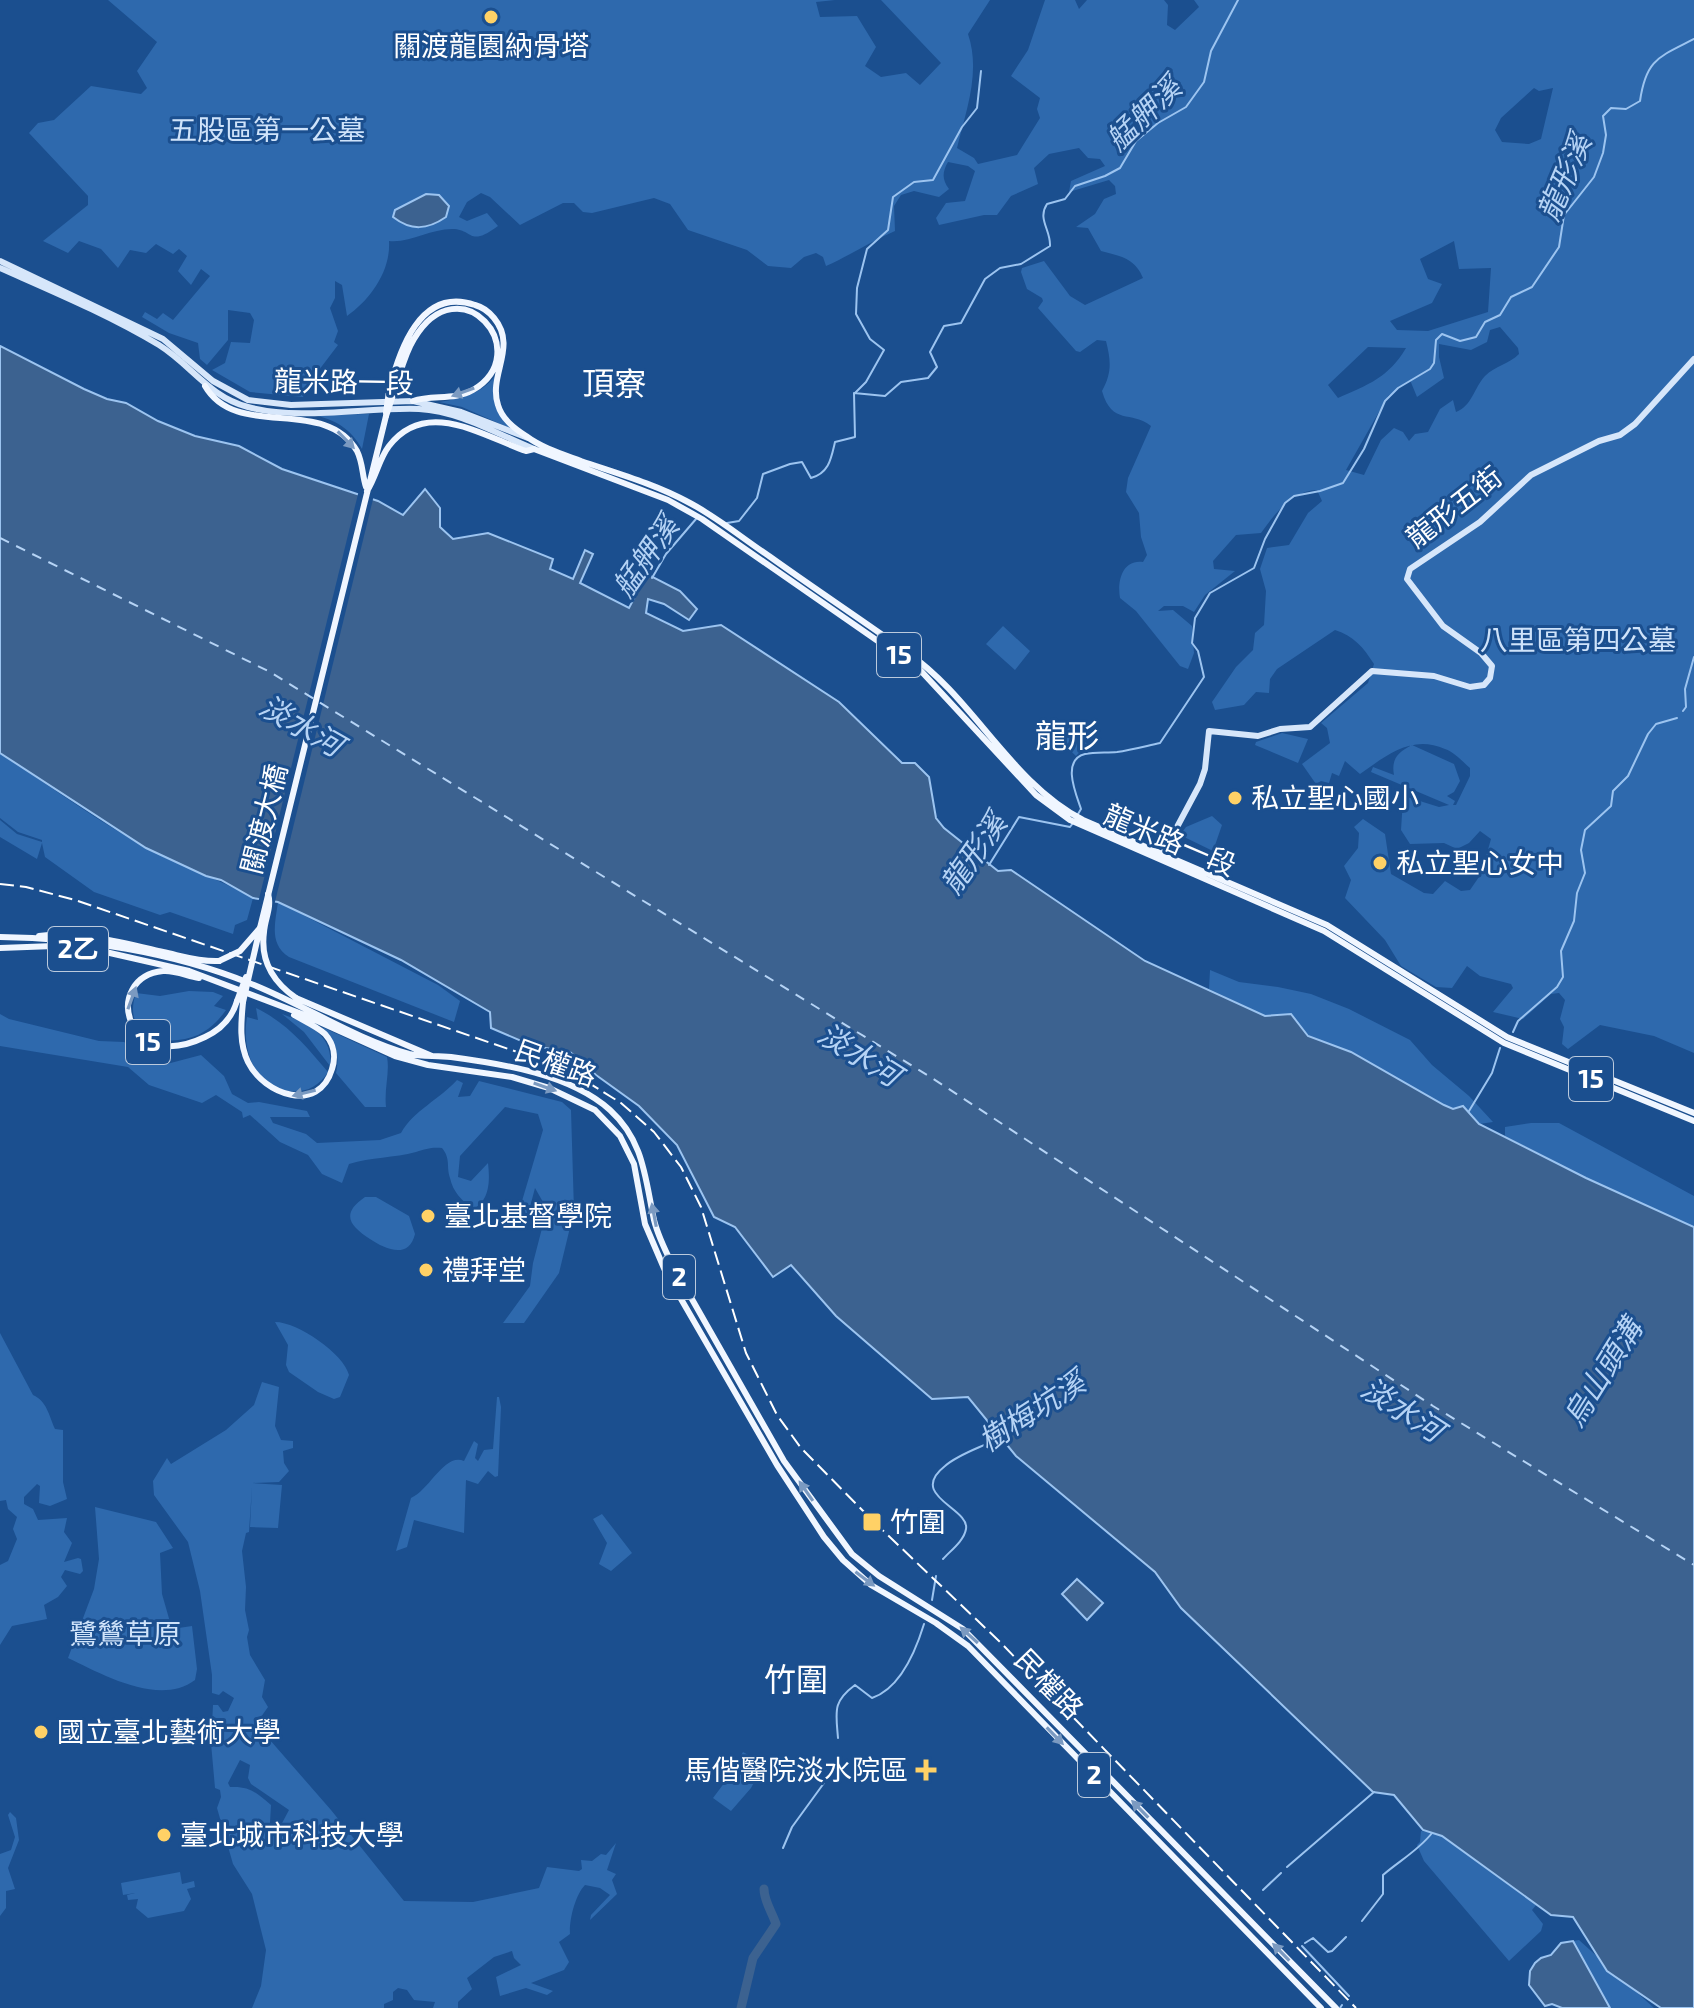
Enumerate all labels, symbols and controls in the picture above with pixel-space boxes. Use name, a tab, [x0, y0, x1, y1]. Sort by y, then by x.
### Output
marker: 關渡龍園納骨塔	[482, 8, 500, 26]
place label: 關渡龍園納骨塔	[393, 28, 589, 62]
water label: 艋舺溪	[1098, 66, 1190, 157]
park label: 五股區第一公墓	[169, 112, 365, 146]
water label: 龍形溪	[1529, 125, 1599, 226]
street label: 龍米路一段	[274, 363, 414, 399]
district label: 頂寮	[582, 363, 646, 401]
one-way arrow	[451, 387, 475, 399]
one-way arrow	[337, 431, 356, 450]
street label: 龍形五街	[1399, 458, 1508, 554]
water label: 艋舺溪	[604, 505, 687, 603]
park label: 八里區第四公墓	[1480, 622, 1676, 656]
road number: 15	[877, 633, 921, 677]
water label: 淡水河	[254, 686, 354, 765]
district label: 龍形	[1035, 715, 1099, 753]
street label: 關渡大橋	[233, 760, 293, 877]
place label: 私立聖心國小	[1251, 780, 1419, 814]
marker: 私立聖心國小	[1226, 789, 1244, 807]
street label: 龍米路一段	[1099, 796, 1241, 882]
water label: 龍形溪	[932, 802, 1015, 900]
place label: 私立聖心女中	[1396, 845, 1564, 879]
marker: 私立聖心女中	[1371, 854, 1389, 872]
road number: 2乙	[48, 927, 108, 971]
one-way arrow	[127, 986, 139, 1010]
water label: 淡水河	[812, 1014, 912, 1095]
road number: 15	[126, 1020, 170, 1064]
street label: 民權路	[511, 1032, 602, 1092]
road number: 15	[1569, 1057, 1613, 1101]
one-way arrow	[533, 1082, 557, 1094]
one-way arrow	[292, 1087, 317, 1100]
place label: 臺北基督學院	[444, 1198, 612, 1232]
one-way arrow	[647, 1202, 660, 1227]
marker: 臺北基督學院	[419, 1207, 437, 1225]
place label: 禮拜堂	[442, 1252, 526, 1286]
road number: 2	[663, 1255, 695, 1299]
marker: 禮拜堂	[417, 1261, 435, 1279]
water label: 烏山頭溝	[1554, 1308, 1650, 1432]
water label: 樹梅坑溪	[971, 1360, 1094, 1458]
water label: 淡水河	[1356, 1369, 1455, 1451]
one-way arrow	[799, 1480, 814, 1501]
place label: 竹圍	[890, 1504, 946, 1538]
marker: 竹圍	[861, 1511, 883, 1533]
one-way arrow	[855, 1571, 875, 1587]
park label: 鷺鷥草原	[69, 1616, 181, 1650]
one-way arrow	[960, 1626, 979, 1644]
street label: 民權路	[1008, 1641, 1091, 1725]
district label: 竹圍	[764, 1659, 828, 1697]
place label: 國立臺北藝術大學	[57, 1714, 281, 1748]
marker: 國立臺北藝術大學	[32, 1723, 50, 1741]
one-way arrow	[1045, 1726, 1063, 1745]
place label: 馬偕醫院淡水院區	[684, 1752, 908, 1786]
road number: 2	[1078, 1753, 1110, 1797]
marker: 馬偕醫院淡水院區	[915, 1759, 937, 1781]
one-way arrow	[1131, 1800, 1150, 1819]
place label: 臺北城市科技大學	[180, 1817, 404, 1851]
marker: 臺北城市科技大學	[155, 1826, 173, 1844]
one-way arrow	[1272, 1943, 1291, 1962]

